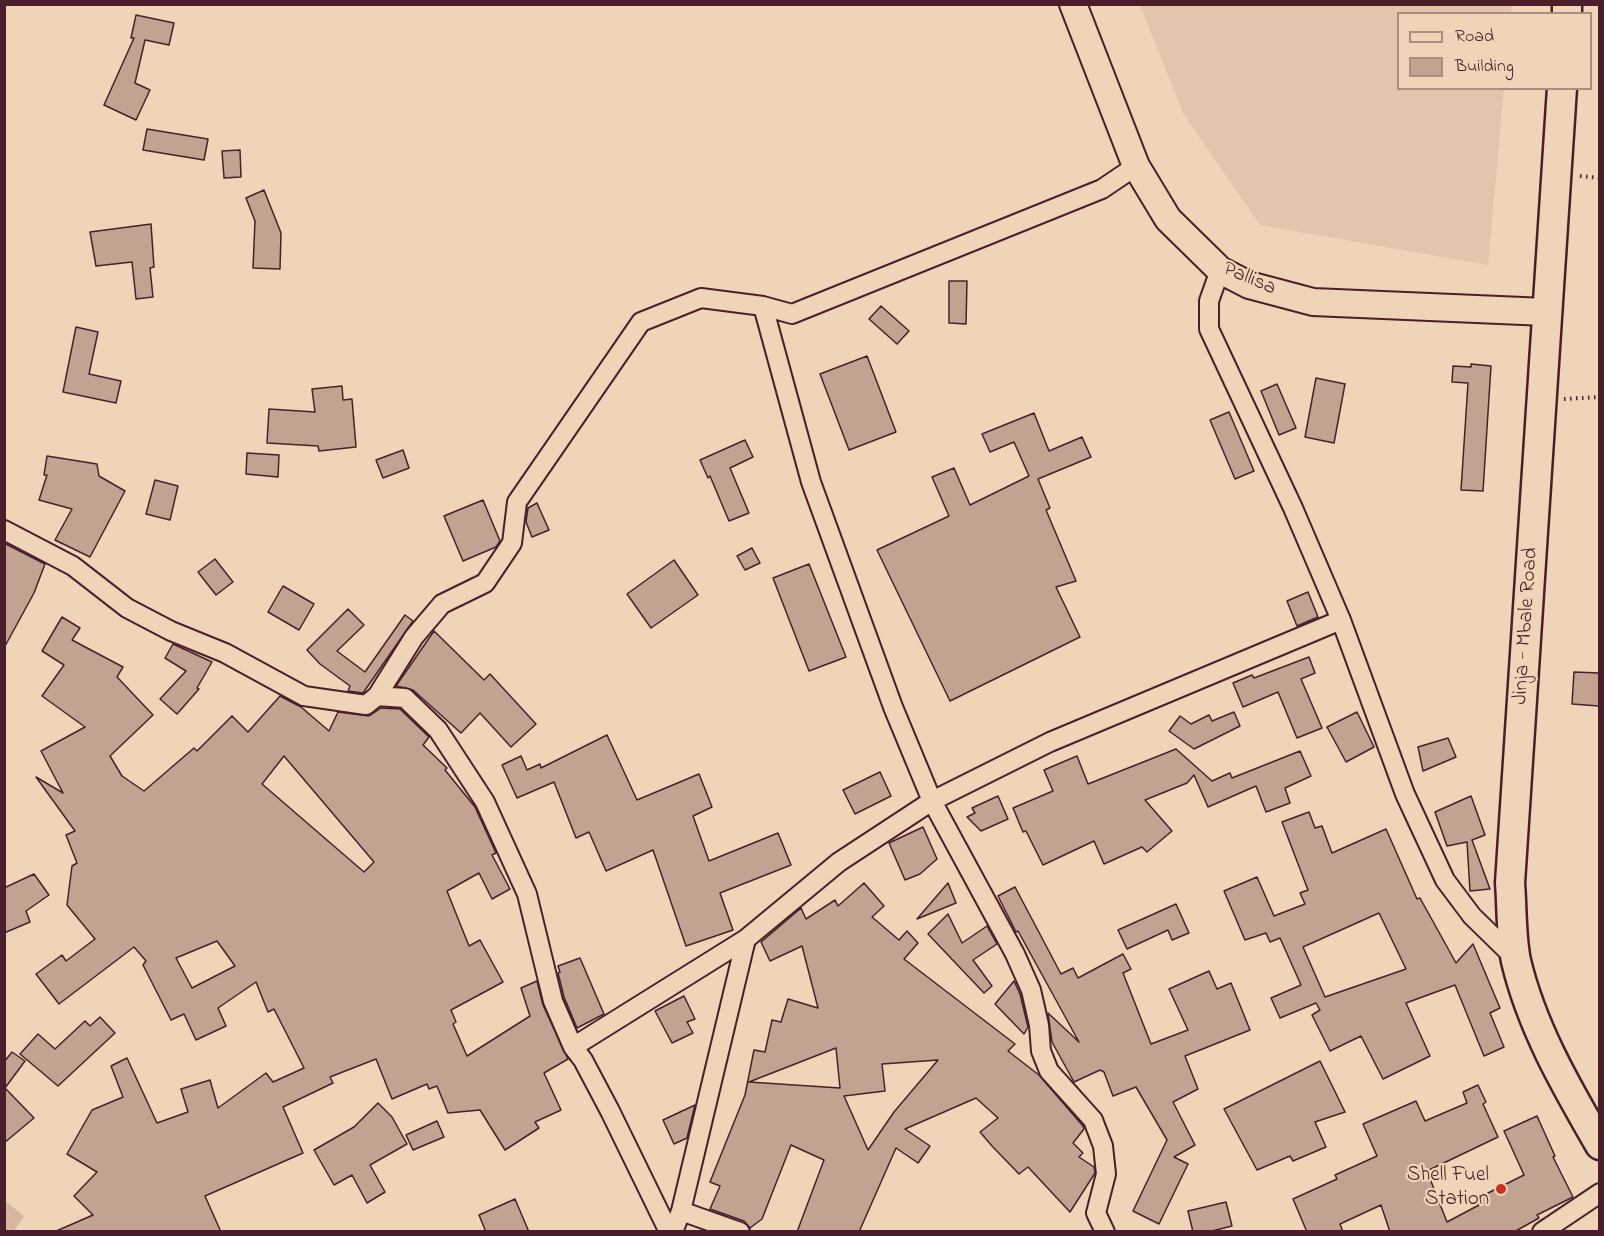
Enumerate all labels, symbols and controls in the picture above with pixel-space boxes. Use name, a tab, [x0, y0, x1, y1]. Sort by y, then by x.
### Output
legend	[1397, 12, 1592, 90]
text: Road	[1455, 24, 1494, 50]
text: Building	[1455, 54, 1514, 80]
street label: Pallisa	[1219, 258, 1279, 302]
street label: Jinja - Mbale Road	[1509, 547, 1545, 705]
place label: Shell Fuel Station	[1407, 1164, 1489, 1214]
marker: Shell Fuel Station	[1494, 1182, 1508, 1196]

